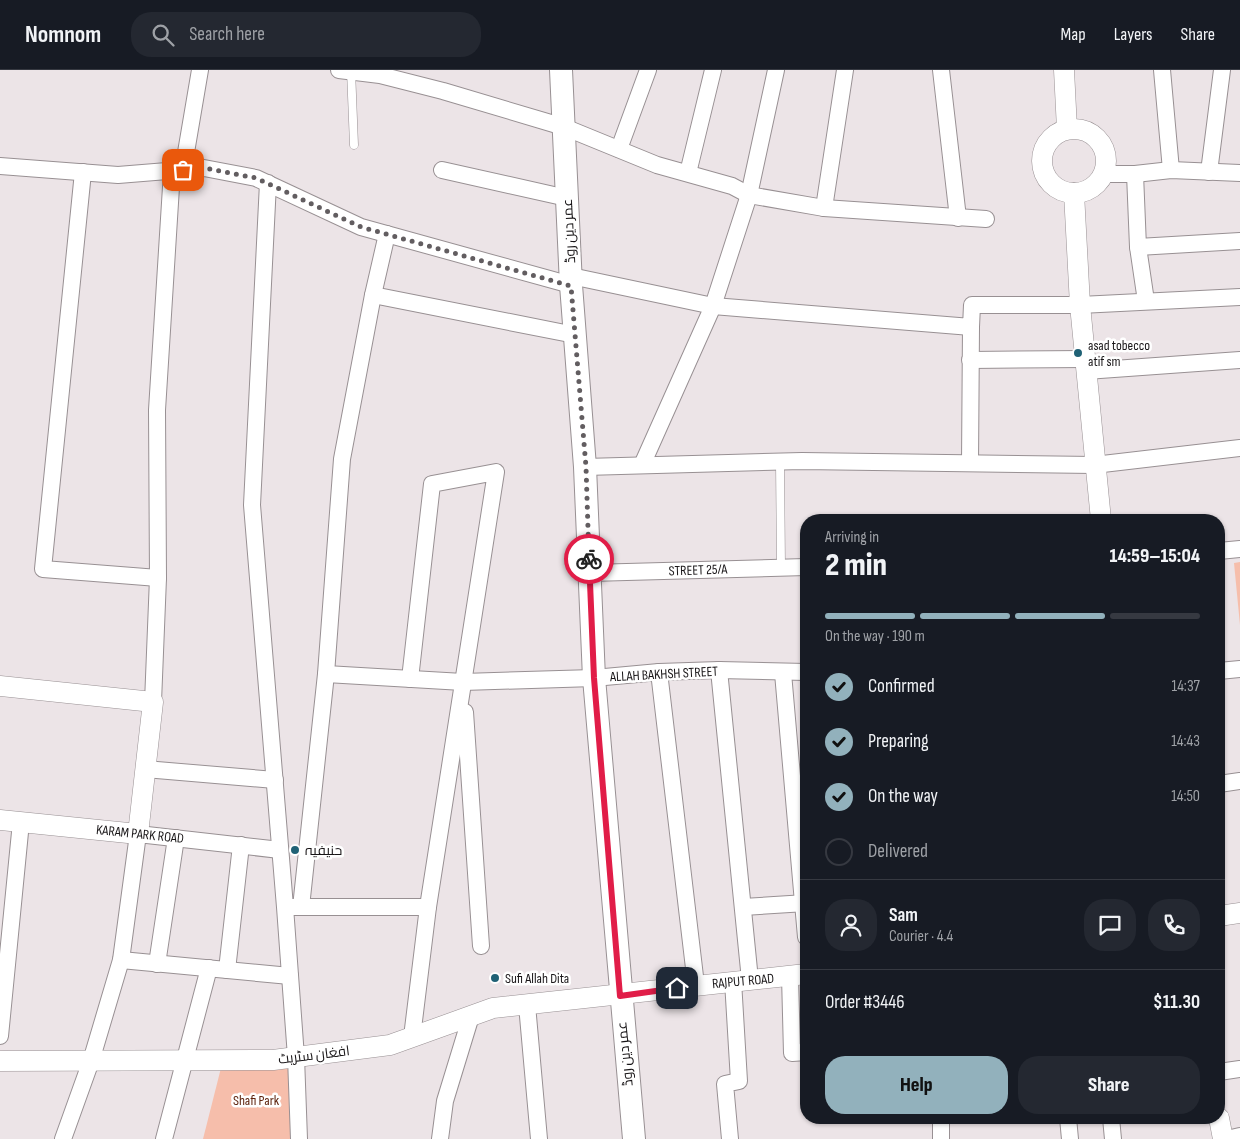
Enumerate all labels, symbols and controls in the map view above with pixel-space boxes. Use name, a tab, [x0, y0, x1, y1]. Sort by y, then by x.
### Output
search box	[131, 12, 481, 57]
text: Nomnom	[25, 20, 101, 49]
icon: search	[149, 21, 177, 49]
text: Search here	[189, 23, 265, 46]
text: Map	[1061, 24, 1086, 45]
text: Layers	[1114, 24, 1153, 45]
text: Share	[1181, 24, 1215, 45]
pin	[162, 149, 204, 191]
icon: bag	[169, 156, 197, 184]
street label: عمر دین روڈ	[559, 198, 579, 264]
place label: asad tobecco atif sm	[1088, 337, 1150, 370]
marker: asad tobecco atif sm	[1072, 347, 1084, 359]
text: Arriving in	[825, 528, 879, 547]
courier	[564, 534, 614, 584]
icon: bike	[575, 545, 603, 573]
text: 14:59–15:04	[1109, 545, 1200, 568]
text: 2 min	[825, 546, 887, 585]
street label: STREET 25/A	[668, 560, 729, 580]
text: On the way · 190 m	[825, 627, 925, 646]
street label: ALLAH BAKHSH STREET	[609, 663, 719, 685]
icon: check	[825, 673, 853, 701]
text: Confirmed	[868, 675, 935, 698]
text: 14:37	[1172, 677, 1200, 696]
icon: check	[825, 728, 853, 756]
text: Preparing	[868, 730, 929, 753]
text: 14:43	[1171, 732, 1200, 751]
icon: check	[825, 783, 853, 811]
text: On the way	[868, 785, 938, 808]
text: 14:50	[1171, 787, 1200, 806]
street label: KARAM PARK ROAD	[95, 821, 185, 847]
text: Delivered	[868, 840, 928, 863]
place label: حنیفیہ	[305, 842, 342, 859]
marker: حنیفیہ	[289, 844, 301, 856]
button: person	[825, 899, 877, 951]
button: chat	[1084, 899, 1136, 951]
button: phone	[1148, 899, 1200, 951]
text: Sam	[889, 904, 918, 927]
text: Courier · 4.4	[889, 927, 953, 946]
pin	[656, 967, 698, 1009]
place label: Sufi Allah Dita	[505, 970, 569, 987]
street label: RAJPUT ROAD	[711, 970, 775, 992]
marker: Sufi Allah Dita	[489, 972, 501, 984]
icon: home	[663, 974, 691, 1002]
text: Order #3446	[825, 991, 904, 1014]
text: $11.30	[1153, 991, 1200, 1014]
street label: عمر دین روڈ	[613, 1021, 637, 1087]
street label: افغان سٹریٹ	[277, 1042, 351, 1068]
button: Help	[825, 1056, 1008, 1114]
button: Share	[1018, 1056, 1200, 1114]
park label: Shafi Park	[233, 1092, 280, 1109]

